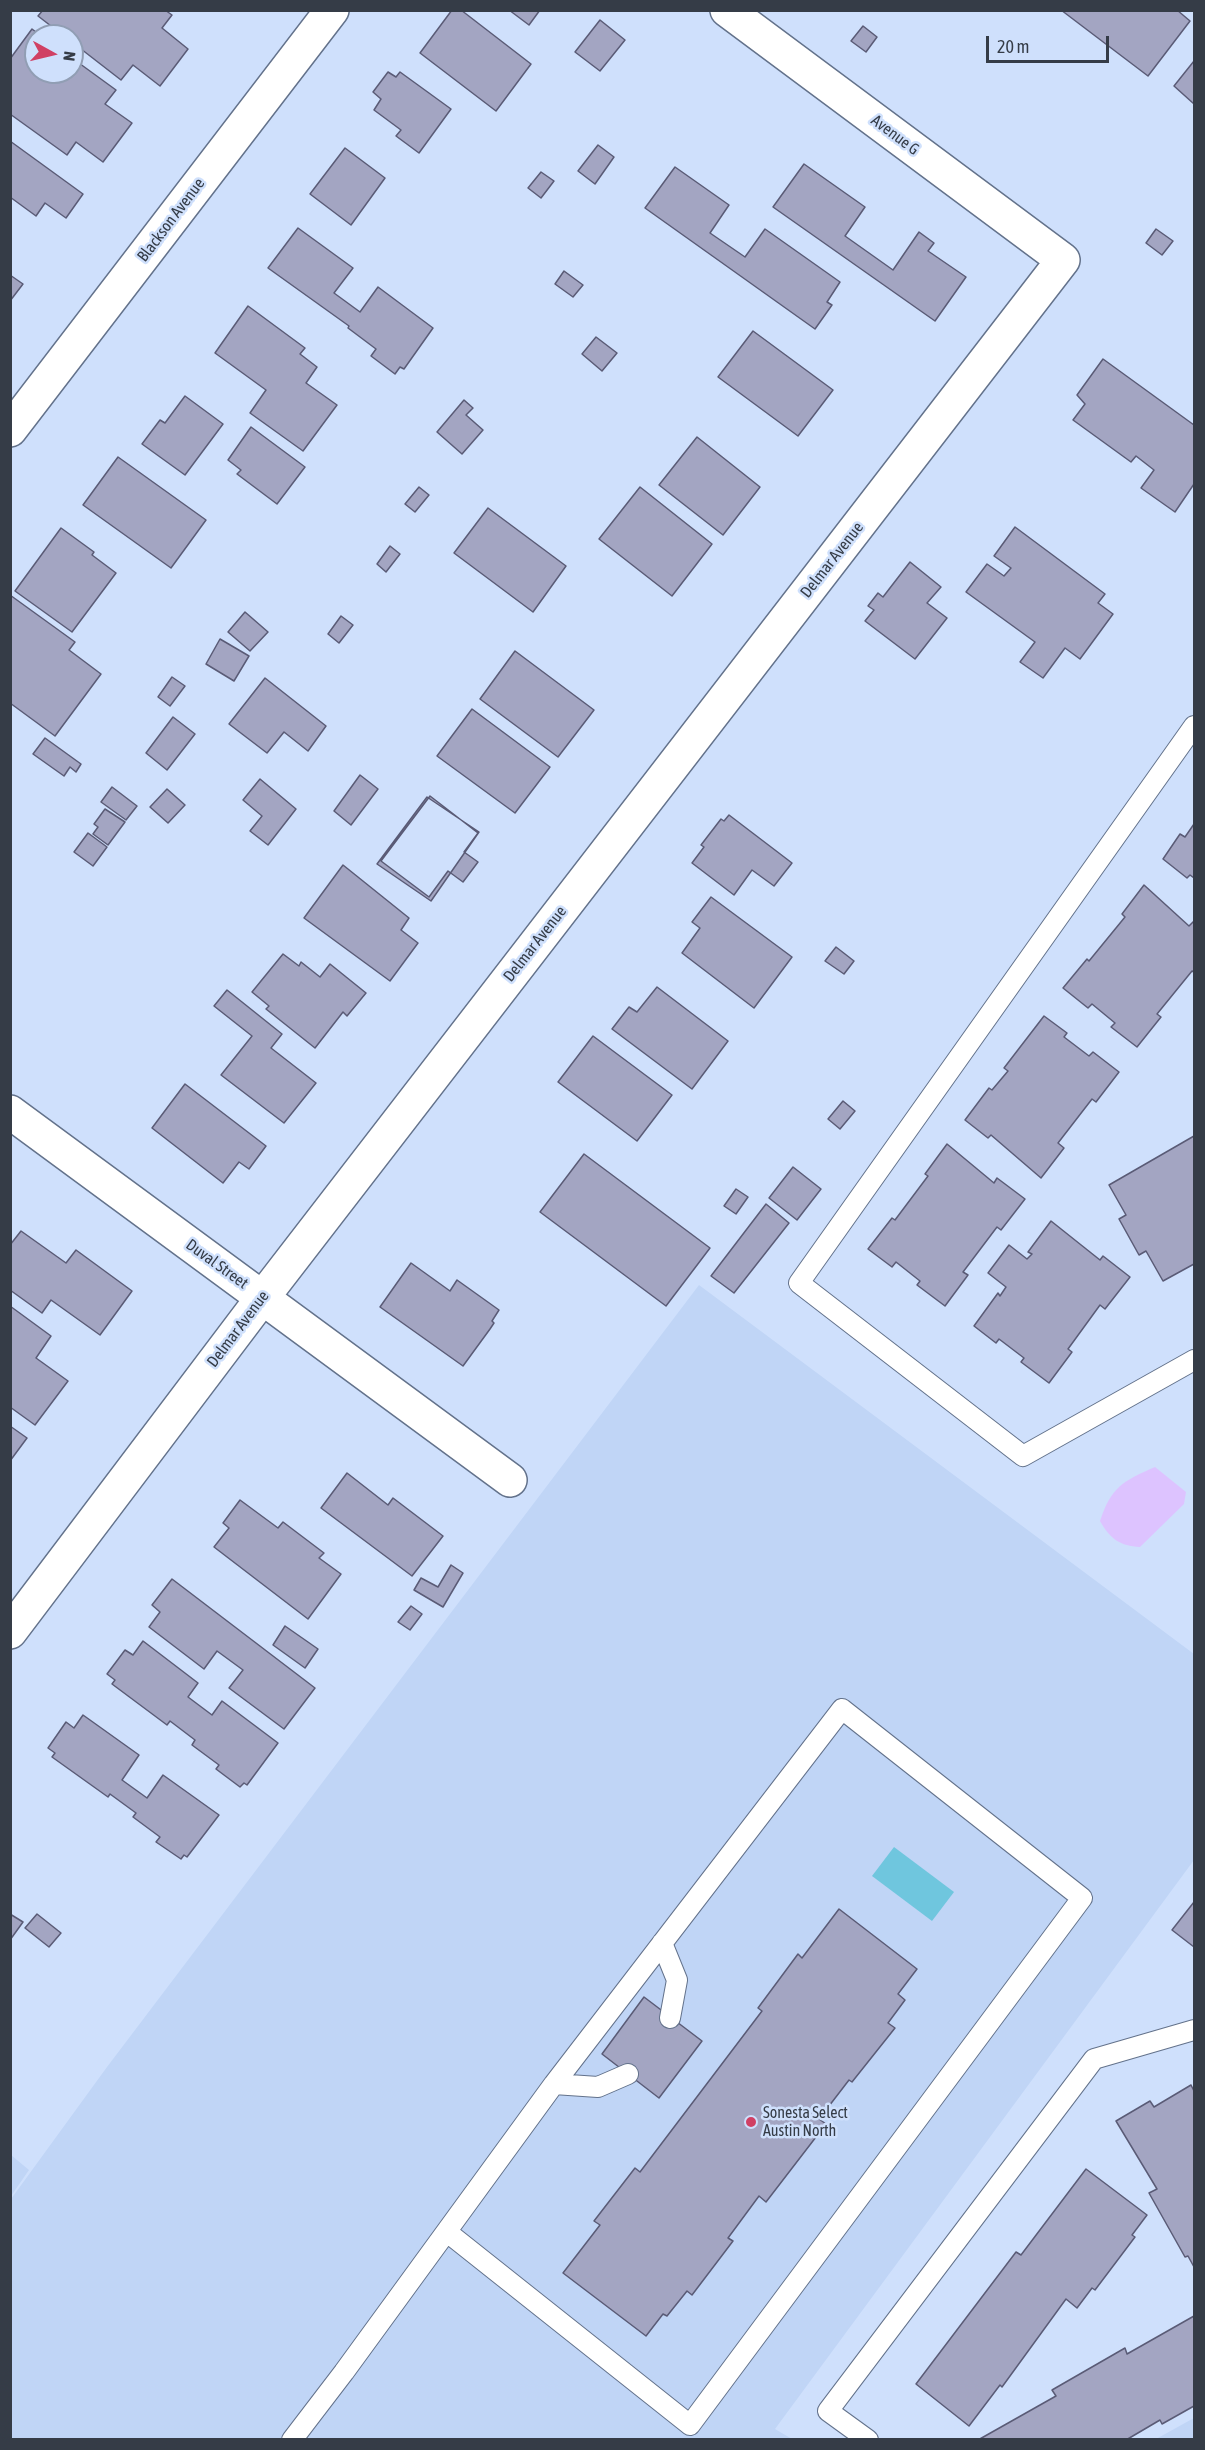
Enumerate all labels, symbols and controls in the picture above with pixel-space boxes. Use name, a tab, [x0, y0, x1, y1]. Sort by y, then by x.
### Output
north arrow	[24, 24, 84, 84]
scale bar	[989, 24, 1112, 62]
text: 20 m	[997, 36, 1029, 57]
text: N	[60, 50, 79, 62]
street label: Avenue G	[867, 111, 923, 159]
street label: Blackson Avenue	[133, 174, 209, 266]
street label: Delmar Avenue	[797, 518, 867, 602]
street label: Delmar Avenue	[500, 902, 570, 986]
street label: Duval Street	[182, 1235, 252, 1293]
street label: Delmar Avenue	[203, 1287, 273, 1371]
place label: Sonesta Select Austin North	[763, 2103, 848, 2141]
marker: Sonesta Select Austin North	[744, 2115, 758, 2129]

